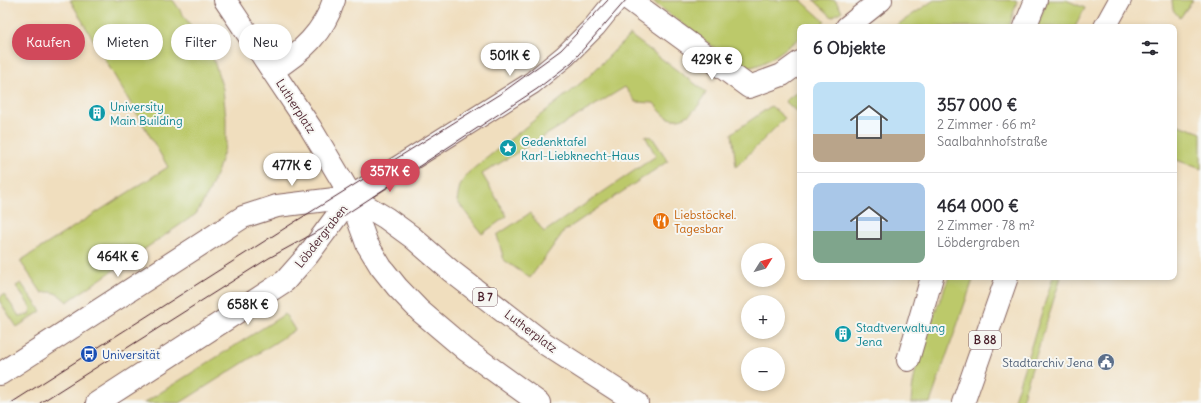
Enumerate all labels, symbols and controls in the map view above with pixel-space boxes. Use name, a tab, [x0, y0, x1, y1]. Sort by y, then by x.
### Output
chip: Kaufen	[12, 24, 85, 60]
chip: Mieten	[93, 24, 163, 60]
chip: Filter	[171, 24, 231, 60]
chip: Neu	[239, 24, 292, 60]
text: 6 Objekte	[813, 37, 886, 59]
icon: filters	[1139, 37, 1161, 59]
pin: 501K €	[477, 43, 543, 77]
text: 501K €	[490, 47, 530, 64]
pin: 429K €	[679, 47, 745, 81]
text: 429K €	[691, 51, 733, 68]
street label: Lutherplatz	[273, 76, 319, 136]
text: 357 000 €	[937, 94, 1017, 116]
icon: home	[845, 98, 893, 146]
place label: University Main Building	[110, 99, 183, 128]
building icon: University Main Building	[87, 103, 107, 123]
text: 2 Zimmer · 66 m²	[937, 116, 1036, 133]
text: Saalbahnhofstraße	[937, 133, 1048, 150]
place label: Gedenktafel Karl-Liebknecht-Haus	[521, 134, 639, 163]
place icon: Gedenktafel Karl-Liebknecht-Haus	[498, 138, 518, 158]
pin: 477K €	[259, 153, 325, 187]
text: 477K €	[272, 157, 312, 174]
pin: 357K €	[357, 159, 423, 193]
text: 357K €	[370, 163, 410, 180]
text: 464 000 €	[937, 195, 1019, 217]
icon: home	[845, 199, 893, 247]
street label: Löbdergraben	[292, 201, 350, 271]
place label: Liebstöckel. Tagesbar	[674, 207, 736, 236]
restaurant icon: Liebstöckel. Tagesbar	[651, 211, 671, 231]
text: 2 Zimmer · 78 m²	[937, 217, 1035, 234]
text: Löbdergraben	[937, 234, 1020, 251]
north arrow	[741, 243, 785, 287]
map controls	[741, 243, 785, 391]
pin: 464K €	[85, 244, 151, 278]
text: 464K €	[97, 248, 139, 265]
road number: B 7	[473, 288, 497, 306]
pin: 658K €	[215, 292, 281, 326]
button: +	[741, 295, 785, 339]
text: 658K €	[227, 296, 269, 313]
street label: Lutherplatz	[502, 306, 560, 356]
place label: Stadtverwaltung Jena	[856, 320, 945, 349]
building icon: Stadtverwaltung Jena	[833, 324, 853, 344]
road number: B 88	[969, 331, 1001, 349]
bus stop icon: Universität	[79, 344, 99, 364]
place label: Universität	[102, 347, 160, 362]
button: −	[741, 347, 785, 391]
public building icon: Stadtarchiv Jena	[1096, 352, 1116, 372]
place label: Stadtarchiv Jena	[1002, 355, 1093, 370]

